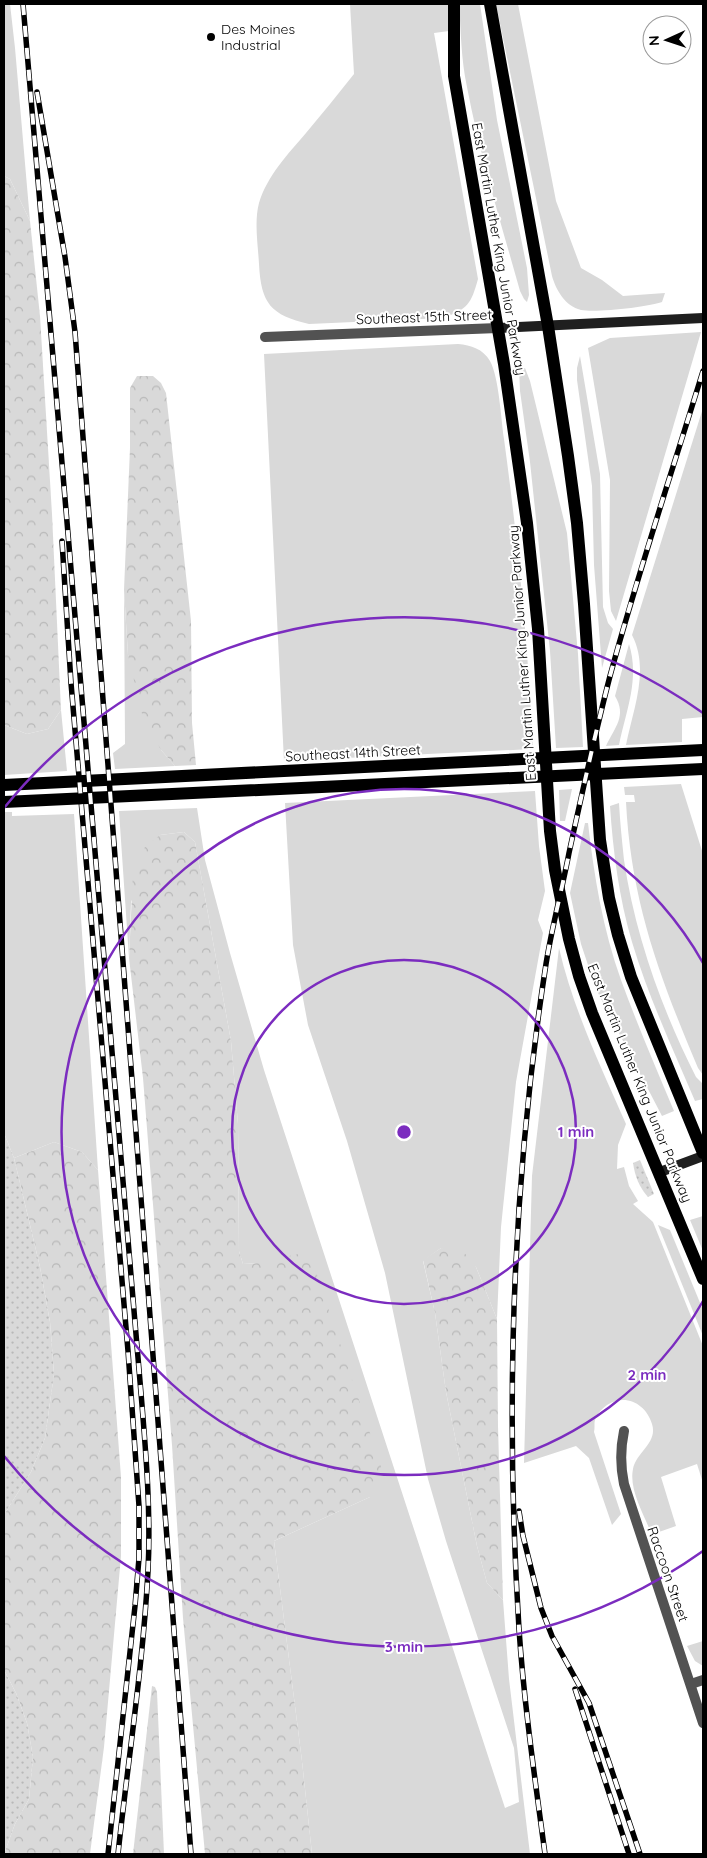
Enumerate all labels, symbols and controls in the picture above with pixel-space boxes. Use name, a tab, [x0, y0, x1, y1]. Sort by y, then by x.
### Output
north arrow	[642, 15, 692, 65]
place label: Des Moines Industrial	[221, 20, 295, 54]
marker: Des Moines Industrial	[205, 31, 217, 43]
text: N	[645, 35, 663, 46]
street label: East Martin Luther King Junior Parkway	[468, 121, 530, 377]
street label: Southeast 15th Street	[356, 306, 493, 328]
street label: East Martin Luther King Junior Parkway	[504, 524, 540, 782]
street label: Southeast 14th Street	[285, 740, 421, 766]
street label: East Martin Luther King Junior Parkway	[584, 961, 696, 1205]
text: 1 min	[558, 1122, 594, 1141]
centre of rings	[395, 1123, 413, 1141]
text: 2 min	[627, 1365, 667, 1384]
street label: Raccoon Street	[643, 1524, 693, 1624]
text: 3 min	[385, 1637, 423, 1656]

